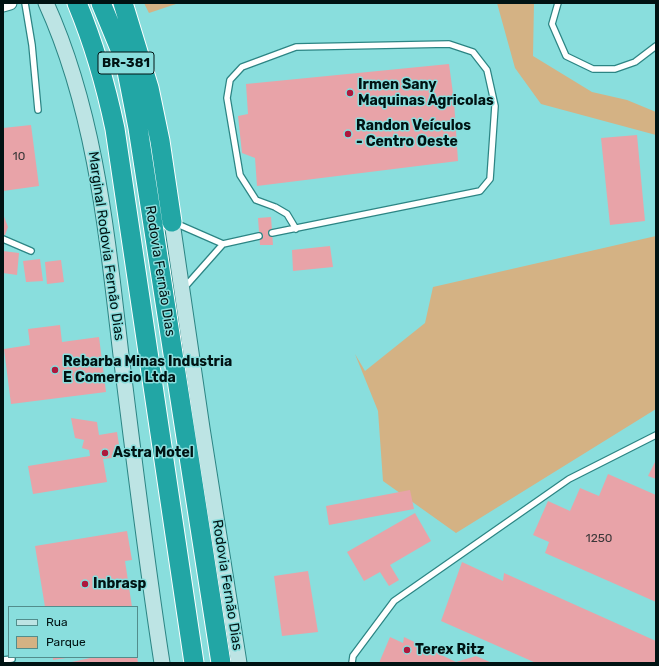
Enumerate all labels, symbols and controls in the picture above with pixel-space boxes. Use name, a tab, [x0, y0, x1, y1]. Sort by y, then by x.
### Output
road number: BR-381	[98, 52, 154, 74]
place label: Irmen Sany Maquinas Agricolas	[358, 77, 494, 110]
marker: Irmen Sany Maquinas Agricolas	[345, 88, 355, 98]
place label: Randon Veículos - Centro Oeste	[356, 118, 471, 150]
marker: Randon Veículos - Centro Oeste	[343, 129, 353, 139]
house number: 10	[13, 150, 25, 164]
street label: Marginal Rodovia Fernão Dias	[84, 150, 128, 342]
street label: Rodovia Fernão Dias	[141, 204, 179, 338]
place label: Rebarba Minas Industria E Comercio Ltda	[63, 354, 232, 386]
marker: Rebarba Minas Industria E Comercio Ltda	[50, 365, 60, 375]
place label: Astra Motel	[113, 445, 194, 461]
marker: Astra Motel	[100, 448, 110, 458]
street label: Rodovia Fernão Dias	[208, 518, 246, 652]
house number: 1250	[586, 532, 612, 546]
place label: Inbrasp	[93, 576, 146, 592]
marker: Inbrasp	[80, 579, 90, 589]
legend	[8, 606, 138, 658]
text: Rua	[46, 615, 68, 629]
text: Parque	[46, 635, 86, 649]
place label: Terex Ritz	[415, 642, 484, 658]
marker: Terex Ritz	[402, 645, 412, 655]

